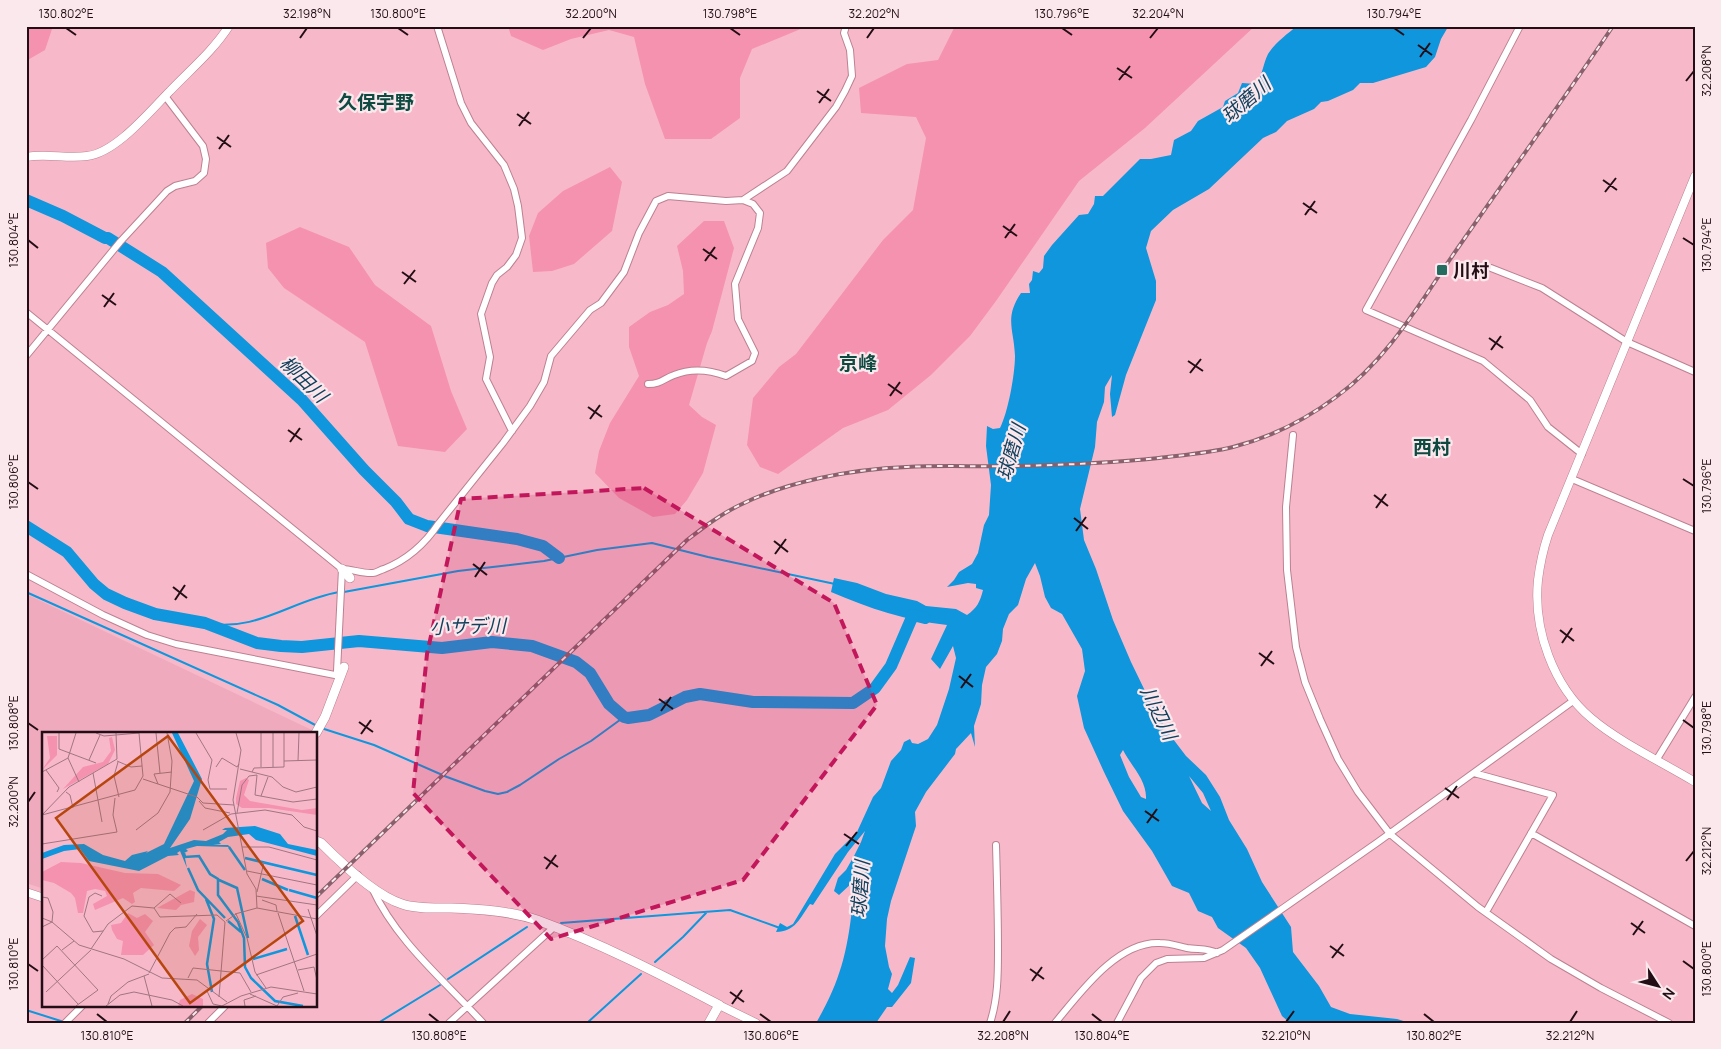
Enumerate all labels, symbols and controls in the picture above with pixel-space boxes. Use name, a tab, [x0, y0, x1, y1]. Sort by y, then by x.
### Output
text: 130.802°E	[38, 5, 94, 22]
text: 32.198°N	[283, 5, 331, 22]
text: 130.800°E	[370, 5, 426, 22]
text: 32.200°N	[565, 5, 617, 22]
text: 130.798°E	[703, 5, 757, 22]
text: 32.202°N	[848, 5, 900, 22]
text: 130.796°E	[1035, 5, 1090, 22]
text: 32.204°N	[1132, 5, 1184, 22]
text: 130.794°E	[1367, 5, 1421, 22]
text: 32.208°N	[1698, 45, 1715, 97]
water label: 球磨川	[1216, 70, 1278, 129]
district label: 久保宇野	[338, 89, 414, 115]
text: 130.804°E	[5, 212, 22, 268]
text: 130.794°E	[1698, 218, 1715, 272]
place label: 川村	[1453, 258, 1489, 282]
marker: 川村	[1435, 263, 1449, 277]
water label: 柳田川	[274, 350, 335, 410]
district label: 京峰	[839, 350, 877, 376]
water label: 球磨川	[991, 419, 1032, 483]
district label: 西村	[1413, 434, 1451, 460]
text: 130.806°E	[5, 454, 22, 510]
text: 130.796°E	[1698, 458, 1715, 513]
water label: 小サデ川	[430, 612, 508, 640]
water label: 川辺川	[1135, 682, 1184, 746]
text: 130.808°E	[5, 695, 22, 751]
text: 130.798°E	[1698, 701, 1715, 755]
inset map	[42, 732, 318, 1006]
text: 32.200°N	[5, 776, 22, 828]
text: 32.212°N	[1698, 827, 1715, 875]
water label: 球磨川	[845, 858, 875, 918]
text: 130.810°E	[5, 937, 22, 990]
text: 130.800°E	[1698, 941, 1715, 997]
north arrow	[1634, 962, 1684, 1012]
text: N	[1658, 984, 1680, 1004]
text: 130.810°E	[81, 1027, 134, 1044]
text: 130.808°E	[411, 1027, 467, 1044]
text: 130.806°E	[743, 1027, 799, 1044]
text: 32.208°N	[977, 1027, 1029, 1044]
text: 130.804°E	[1074, 1027, 1130, 1044]
text: 32.210°N	[1262, 1027, 1310, 1044]
text: 130.802°E	[1406, 1027, 1462, 1044]
text: 32.212°N	[1546, 1027, 1594, 1044]

